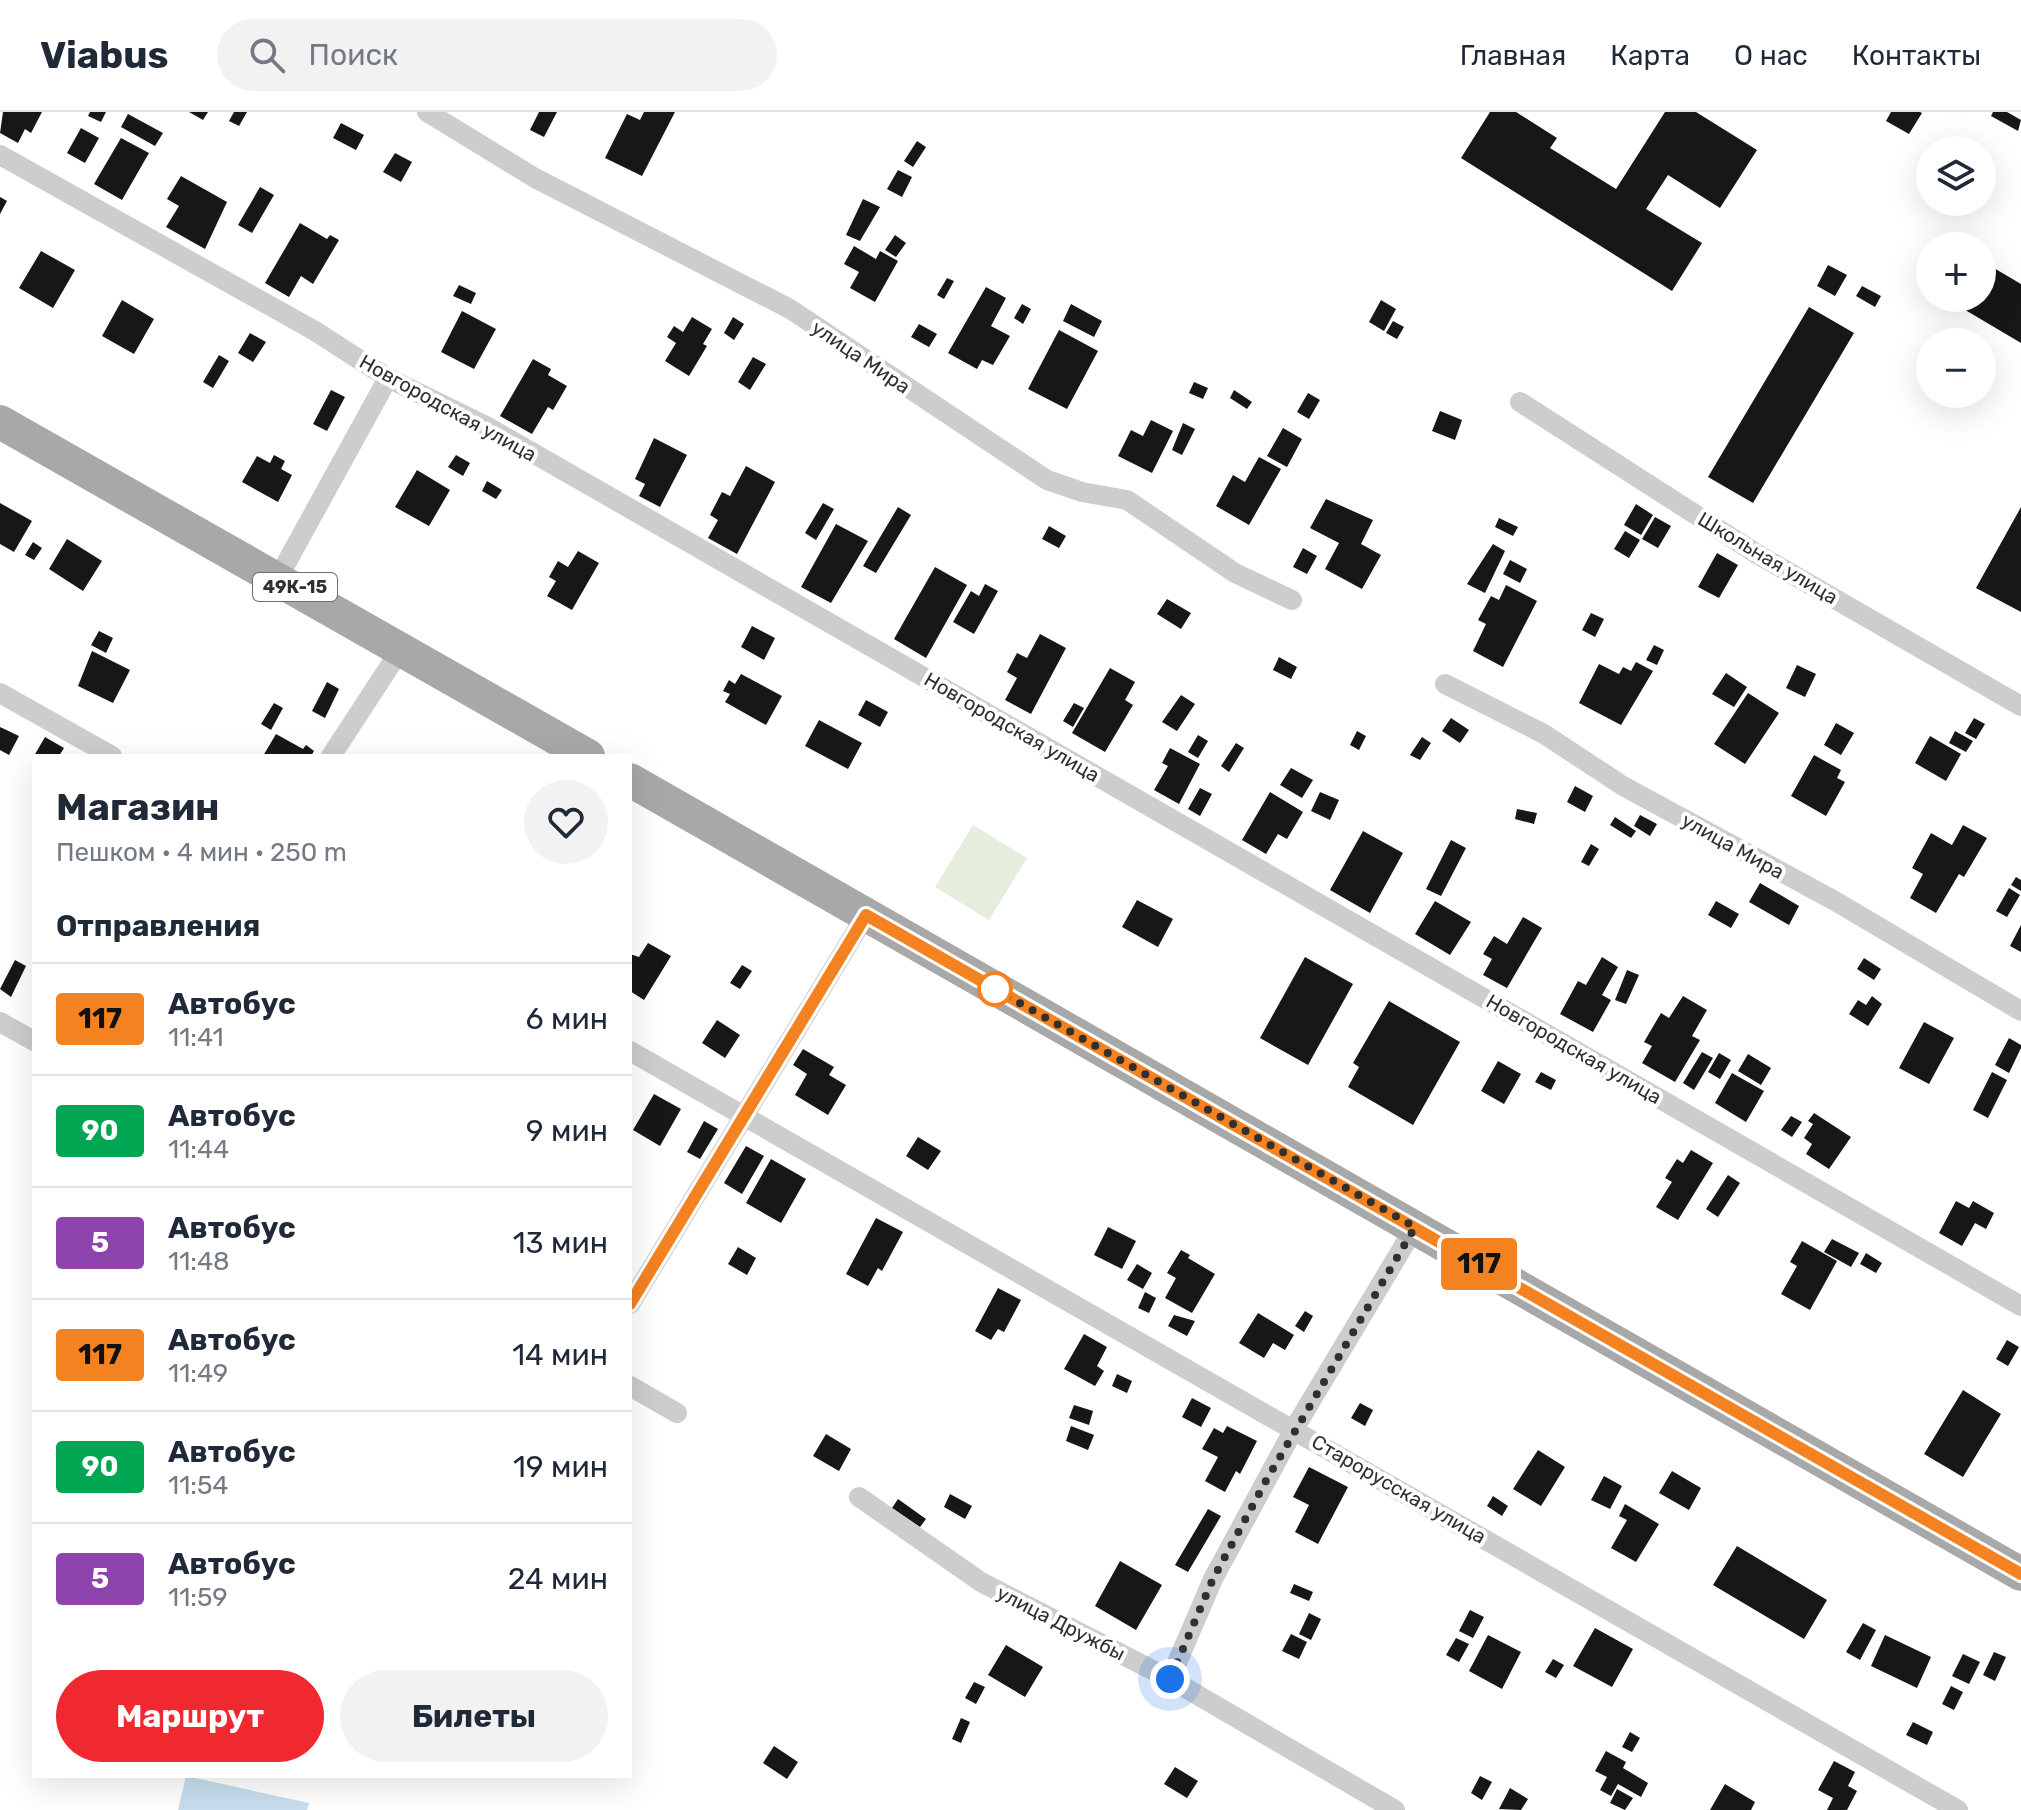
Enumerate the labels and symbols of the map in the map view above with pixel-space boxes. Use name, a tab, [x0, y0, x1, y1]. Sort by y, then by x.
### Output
street label: улица Мира	[807, 315, 915, 399]
street label: Новгородская улица	[355, 349, 541, 467]
street label: Школьная улица	[1694, 507, 1842, 609]
road number: 49К-15	[253, 573, 337, 601]
street label: Новгородская улица	[920, 667, 1104, 787]
street label: улица Мира	[1678, 808, 1788, 884]
unlabelled marker	[978, 972, 1012, 1006]
street label: Новгородская улица	[1482, 989, 1666, 1109]
line badge: 117	[1433, 1238, 1525, 1290]
street label: Старорусская улица	[1308, 1429, 1490, 1549]
street label: улица Дружбы	[993, 1580, 1129, 1666]
your location	[1150, 1659, 1190, 1699]

